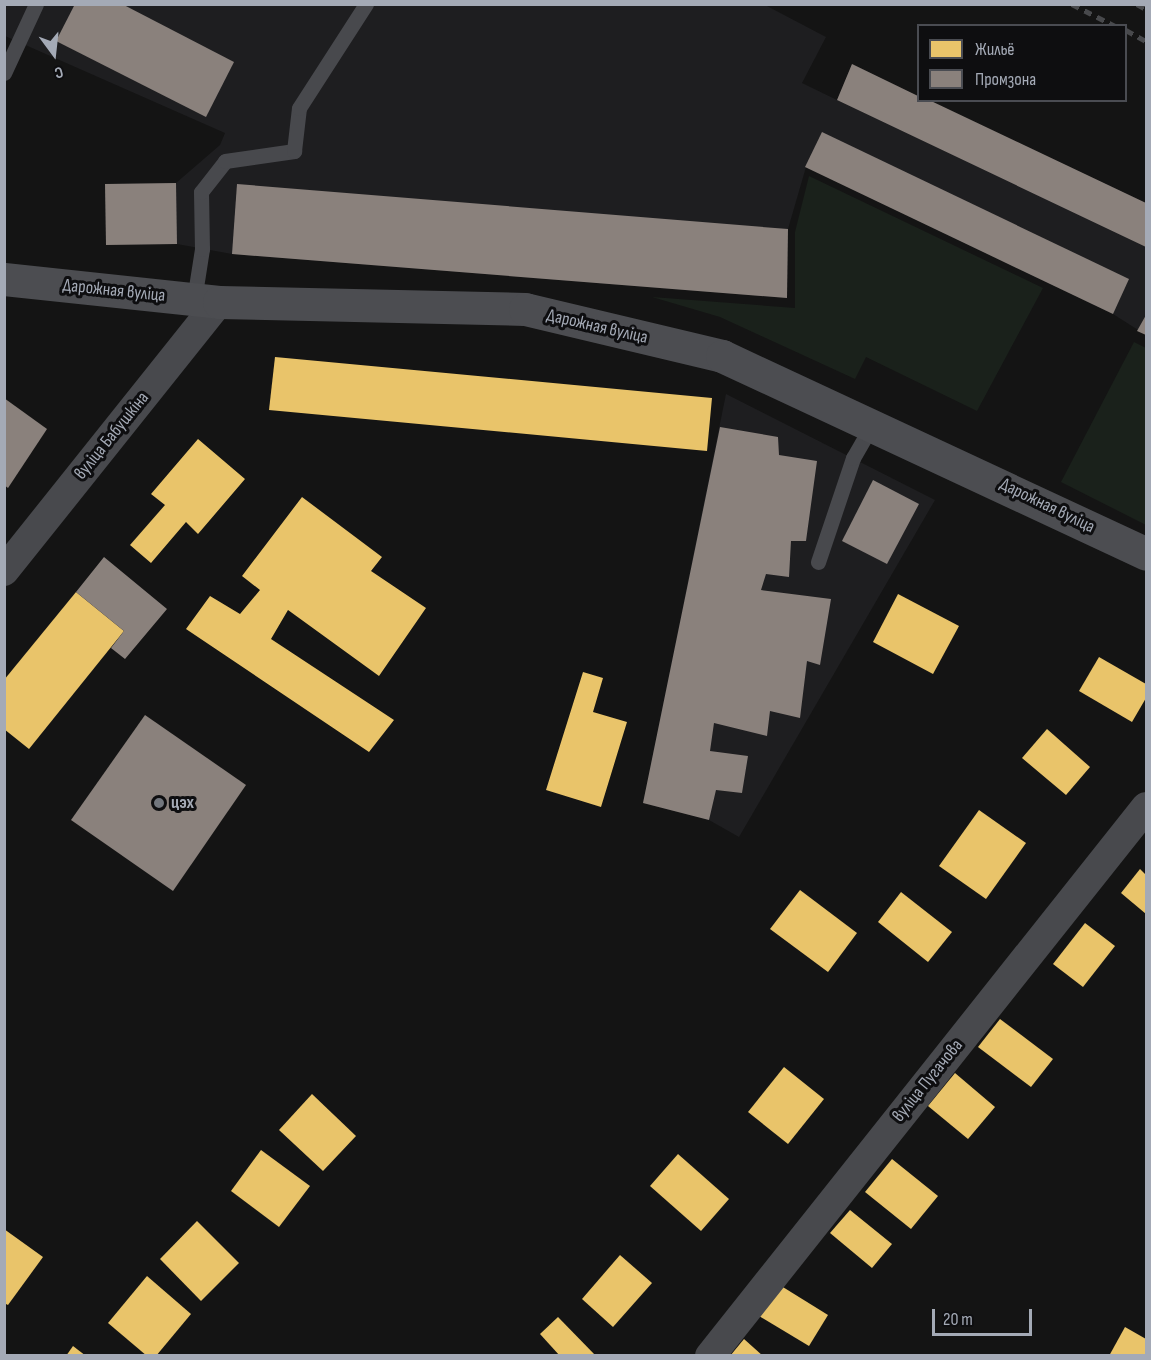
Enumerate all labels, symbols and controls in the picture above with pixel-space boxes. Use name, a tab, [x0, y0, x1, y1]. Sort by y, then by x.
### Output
north arrow	[24, 24, 84, 84]
legend	[917, 24, 1127, 102]
text: Жильё	[975, 39, 1015, 60]
text: С	[52, 62, 65, 82]
text: Промзона	[975, 69, 1036, 90]
street label: Дарожная вуліца	[62, 275, 166, 307]
street label: Дарожная вуліца	[544, 305, 650, 349]
street label: вуліца Бабушкіна	[70, 388, 154, 484]
street label: Дарожная вуліца	[996, 474, 1098, 538]
place label: цэх	[171, 792, 194, 814]
marker: цэх	[152, 796, 166, 810]
street label: вуліца Пугачова	[888, 1035, 968, 1127]
scale bar	[935, 1297, 1036, 1335]
text: 20 m	[943, 1309, 973, 1330]

